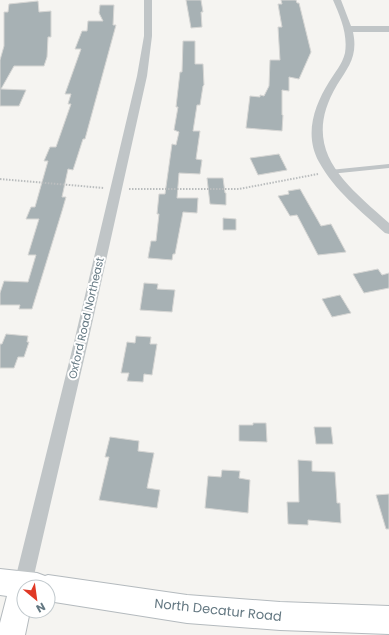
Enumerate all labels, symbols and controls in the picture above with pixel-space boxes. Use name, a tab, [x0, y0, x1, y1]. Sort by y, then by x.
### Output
street label: Oxford Road Northeast	[64, 256, 108, 380]
north arrow	[16, 579, 56, 619]
street label: North Decatur Road	[153, 594, 283, 626]
text: N	[33, 599, 48, 617]

